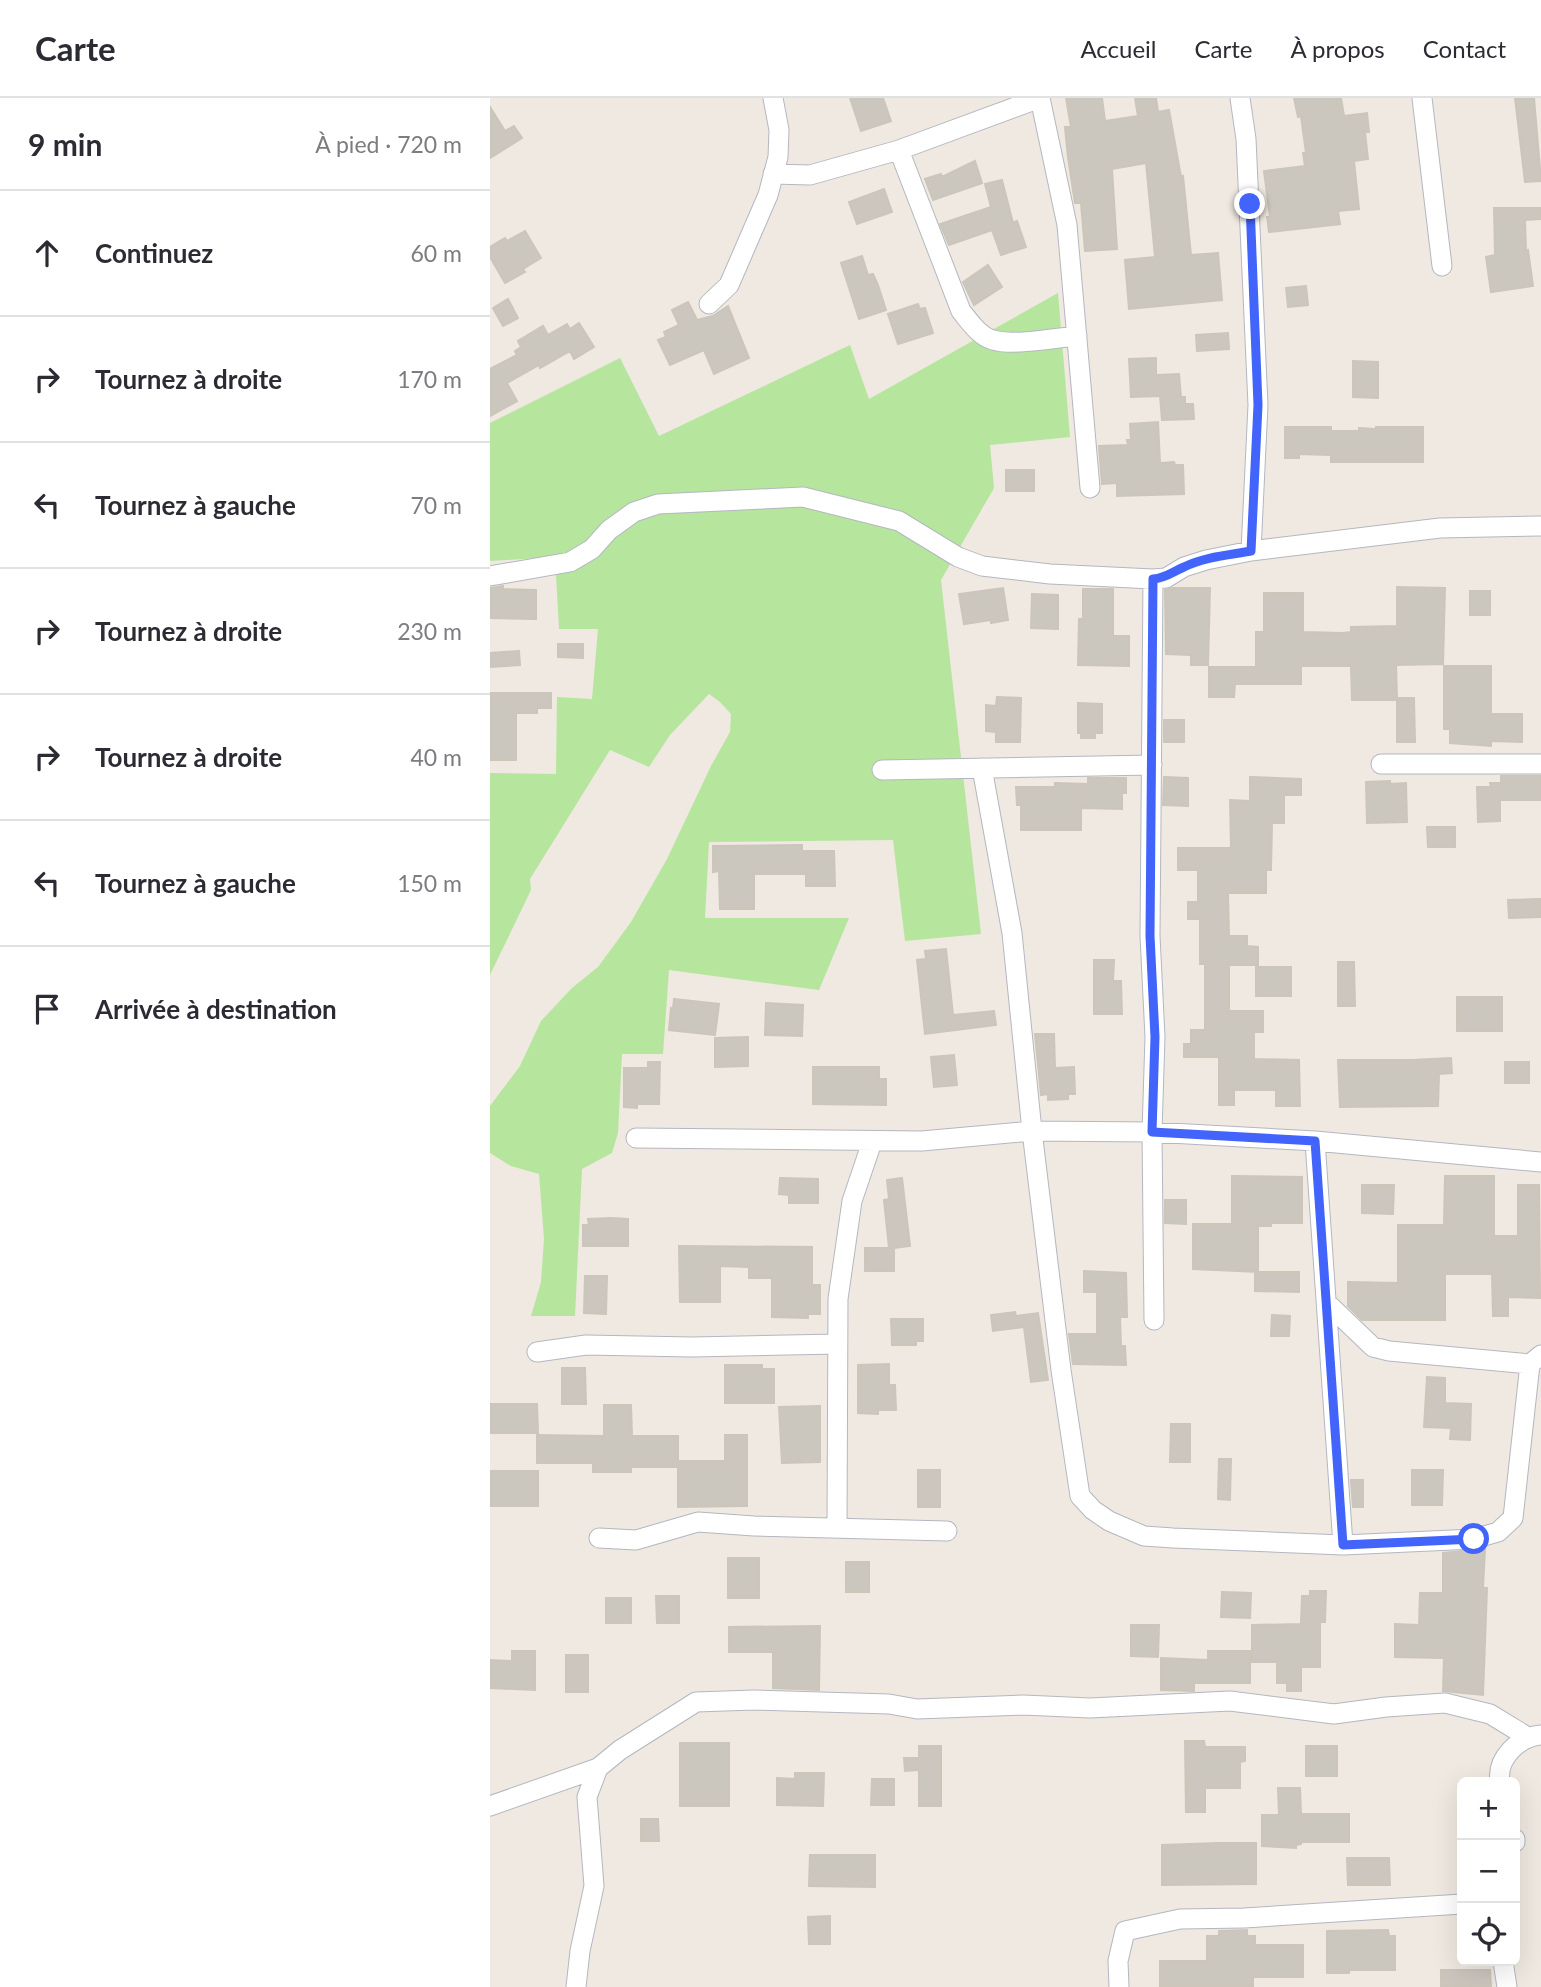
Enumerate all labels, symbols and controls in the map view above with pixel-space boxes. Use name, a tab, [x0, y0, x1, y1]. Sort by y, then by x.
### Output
text: Carte	[35, 28, 116, 68]
text: Accueil	[1080, 34, 1156, 63]
text: Carte	[1194, 34, 1252, 63]
text: À propos	[1290, 34, 1385, 63]
text: Contact	[1423, 34, 1506, 63]
text: 9 min	[28, 126, 102, 162]
text: À pied · 720 m	[315, 130, 462, 158]
route end	[1234, 188, 1265, 219]
icon: ahead	[28, 234, 66, 272]
text: Continuez	[95, 237, 213, 269]
text: 60 m	[411, 239, 462, 267]
icon: right	[28, 360, 66, 398]
text: Tournez à droite	[95, 363, 282, 395]
text: 170 m	[397, 365, 462, 393]
icon: left	[28, 486, 66, 524]
text: Tournez à gauche	[95, 489, 296, 521]
text: 70 m	[411, 491, 462, 519]
icon: right	[28, 612, 66, 650]
text: Tournez à droite	[95, 615, 282, 647]
text: 230 m	[397, 617, 462, 645]
icon: right	[28, 738, 66, 776]
text: Tournez à droite	[95, 741, 282, 773]
text: 40 m	[411, 743, 462, 771]
icon: left	[28, 864, 66, 902]
text: Tournez à gauche	[95, 867, 296, 899]
text: 150 m	[397, 869, 462, 897]
icon: arrive	[28, 990, 66, 1028]
text: Arrivée à destination	[95, 993, 337, 1025]
route start	[1458, 1523, 1489, 1554]
map controls	[1457, 1777, 1520, 1966]
button: +	[1457, 1777, 1520, 1840]
button: −	[1457, 1840, 1520, 1903]
button: locate	[1457, 1903, 1520, 1966]

